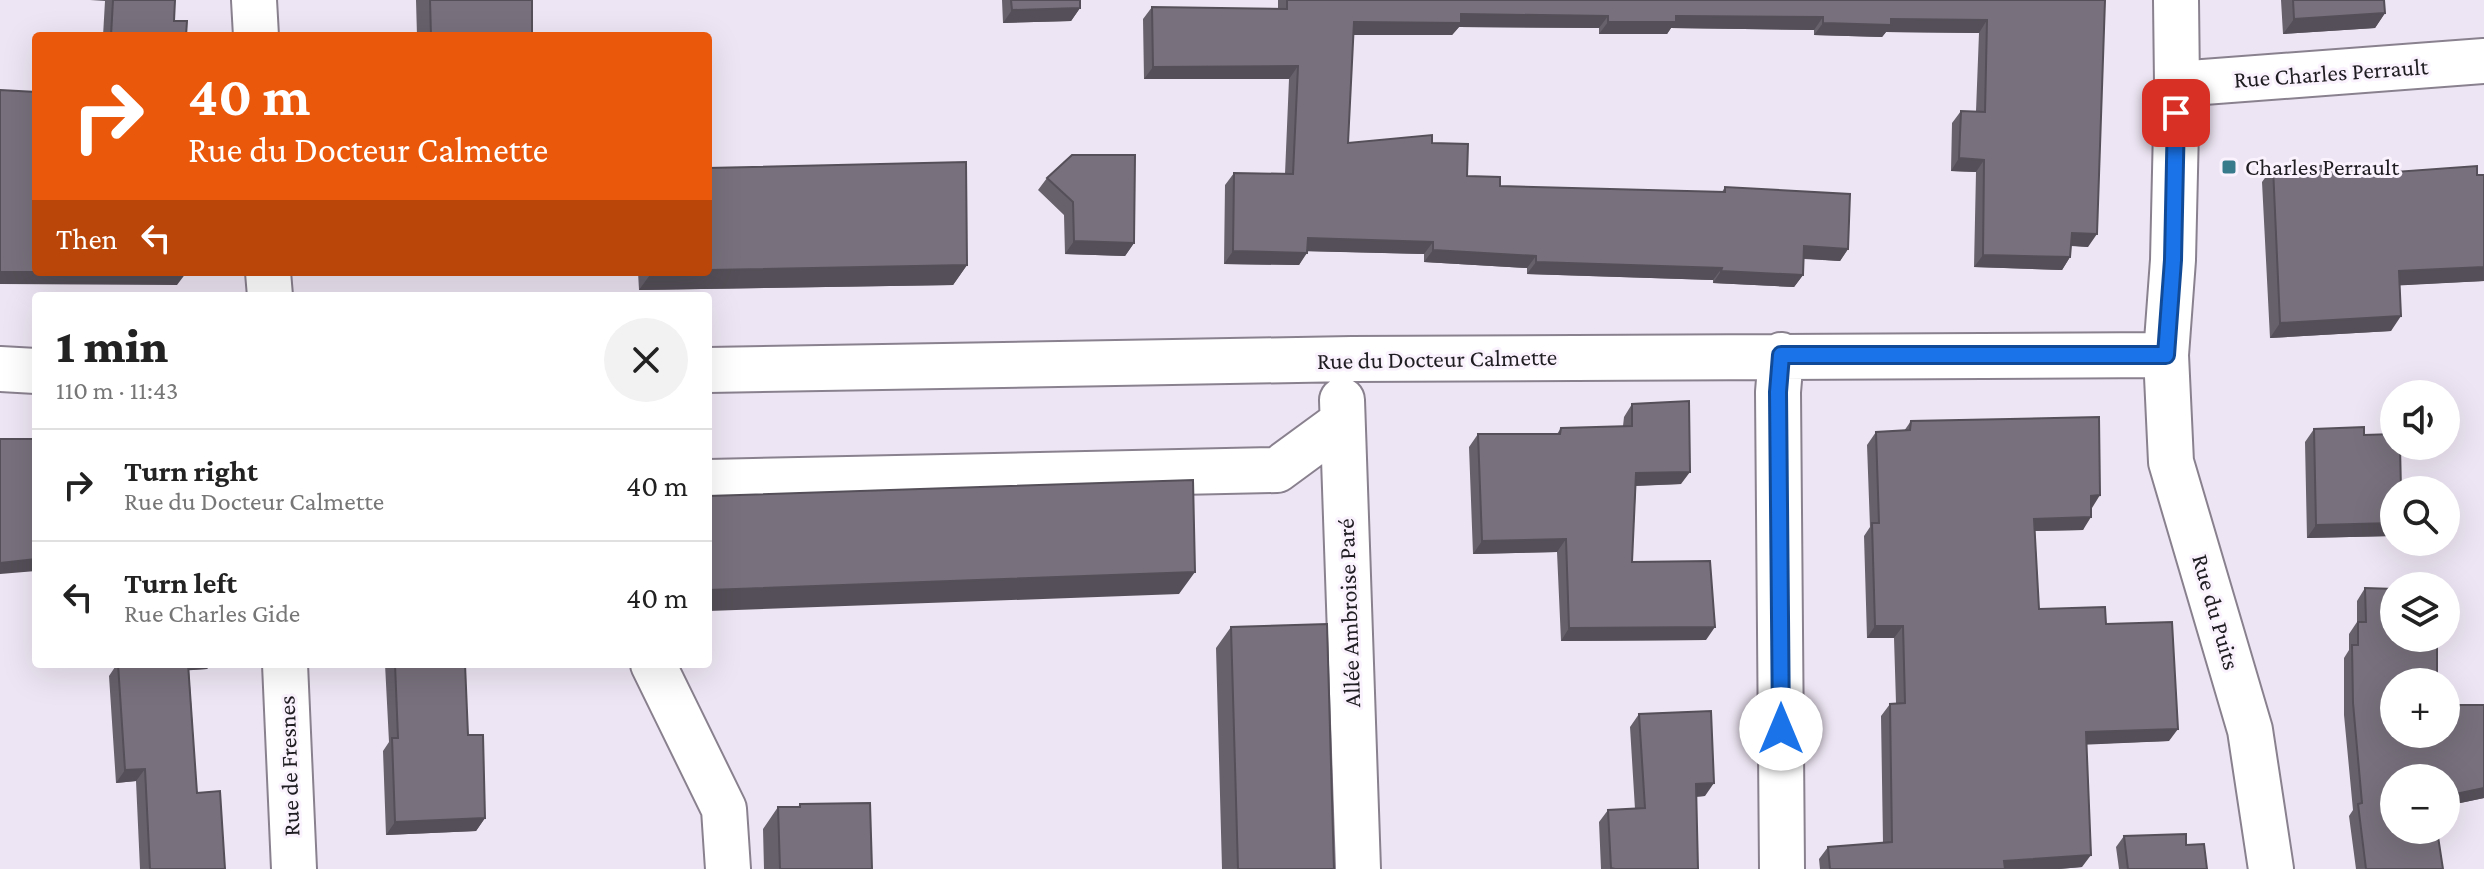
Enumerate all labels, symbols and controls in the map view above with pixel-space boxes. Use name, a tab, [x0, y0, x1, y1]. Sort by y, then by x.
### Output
street label: Rue Charles Perrault	[2233, 52, 2430, 93]
icon: right	[56, 64, 160, 168]
text: 40 m	[188, 65, 310, 127]
pin	[2142, 79, 2210, 147]
icon: arrive	[2154, 91, 2198, 135]
text: Rue du Docteur Calmette	[188, 130, 548, 170]
place label: Charles Perrault	[2245, 153, 2400, 180]
marker: Charles Perrault	[2220, 158, 2238, 176]
icon: left	[134, 216, 178, 260]
text: Then	[56, 222, 118, 255]
button: close	[604, 318, 688, 402]
text: 1 min	[56, 319, 168, 372]
street label: Rue du Docteur Calmette	[1317, 343, 1557, 374]
text: 110 m · 11:43	[56, 376, 178, 405]
map controls	[2380, 380, 2460, 844]
button: sound	[2380, 380, 2460, 460]
text: Turn right	[124, 454, 258, 487]
icon: right	[56, 463, 100, 507]
text: 40 m	[626, 469, 688, 502]
button: search	[2380, 476, 2460, 556]
text: Rue du Docteur Calmette	[124, 487, 384, 516]
street label: Allée Ambroise Paré	[1332, 518, 1365, 708]
street label: Rue du Puits	[2187, 551, 2246, 673]
text: Turn left	[124, 566, 237, 599]
button: layers	[2380, 572, 2460, 652]
icon: left	[56, 575, 100, 619]
text: 40 m	[626, 581, 688, 614]
text: Rue Charles Gide	[124, 599, 300, 628]
button: +	[2380, 668, 2460, 748]
position arrow	[1739, 687, 1823, 771]
street label: Rue de Fresnes	[273, 695, 304, 837]
button: −	[2380, 764, 2460, 844]

